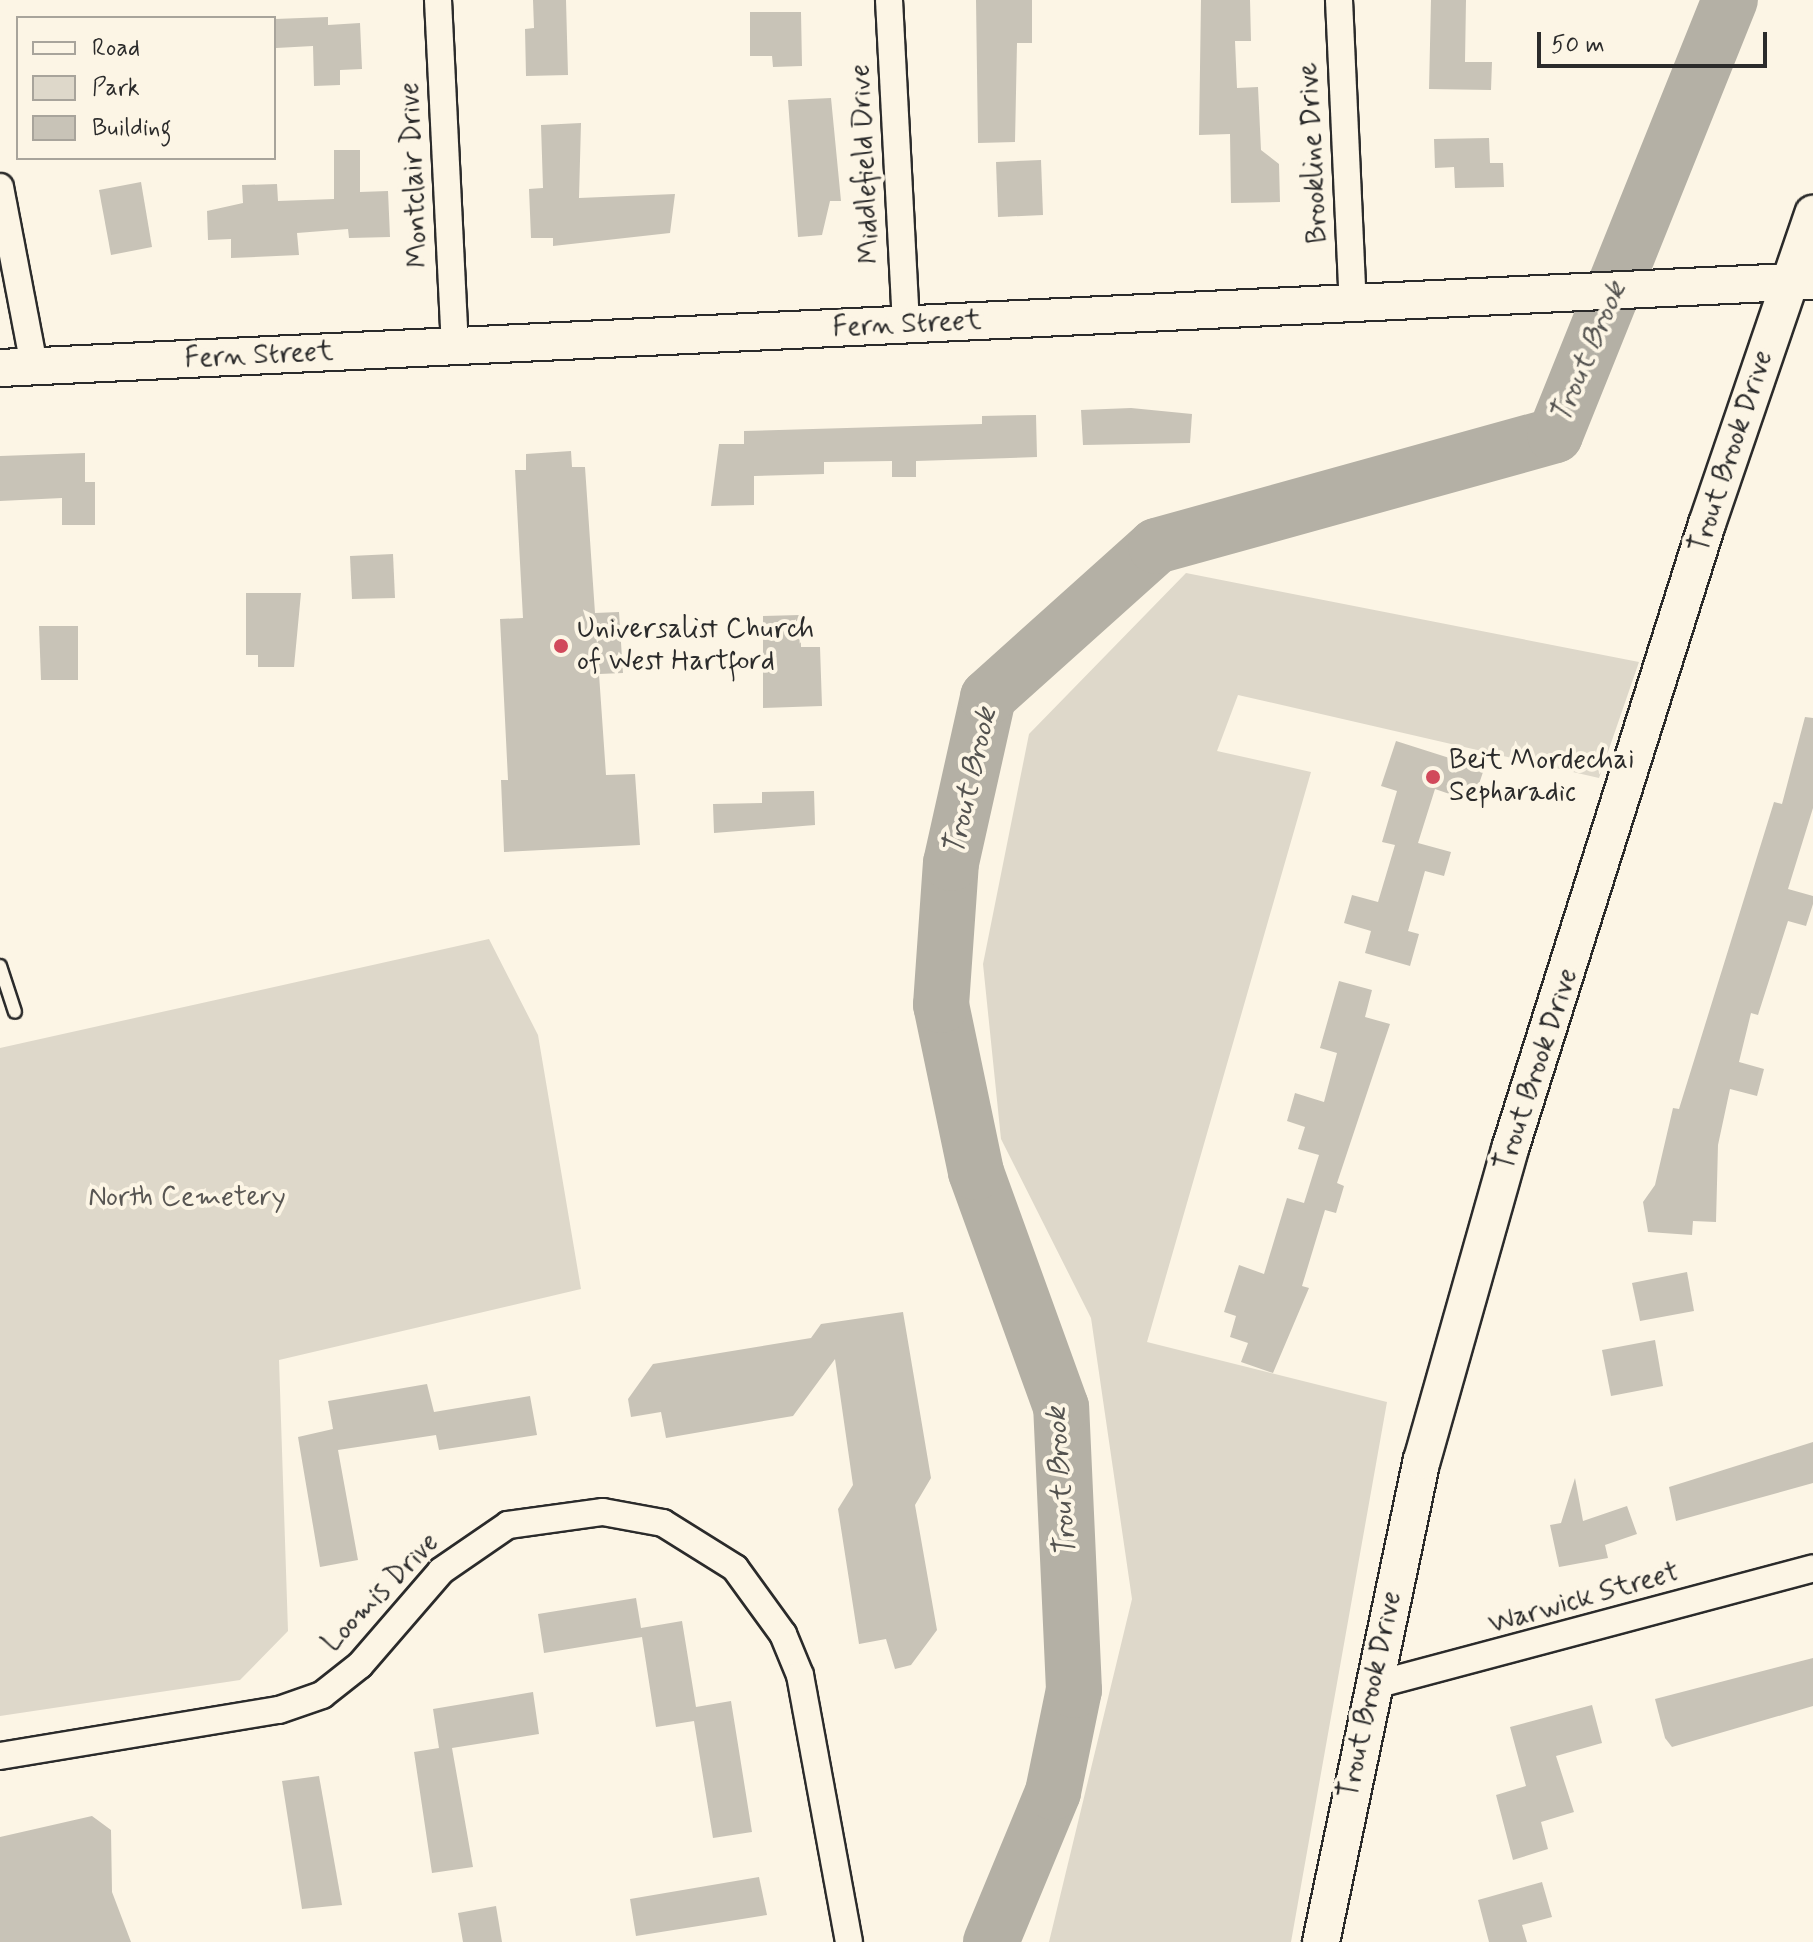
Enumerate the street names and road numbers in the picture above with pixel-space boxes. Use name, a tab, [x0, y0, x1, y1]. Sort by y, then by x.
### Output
street label: Brookline Drive	[1293, 62, 1335, 244]
street label: Middlefield Drive	[844, 64, 888, 264]
street label: Montclair Drive	[393, 81, 437, 269]
street label: Fern Street	[832, 304, 982, 346]
street label: Fern Street	[184, 335, 334, 377]
street label: Trout Brook Drive	[1684, 347, 1780, 557]
street label: Trout Brook Drive	[1489, 965, 1585, 1175]
street label: Loomis Drive	[316, 1526, 446, 1660]
street label: Warwick Street	[1486, 1556, 1682, 1642]
street label: Trout Brook Drive	[1333, 1589, 1409, 1801]

